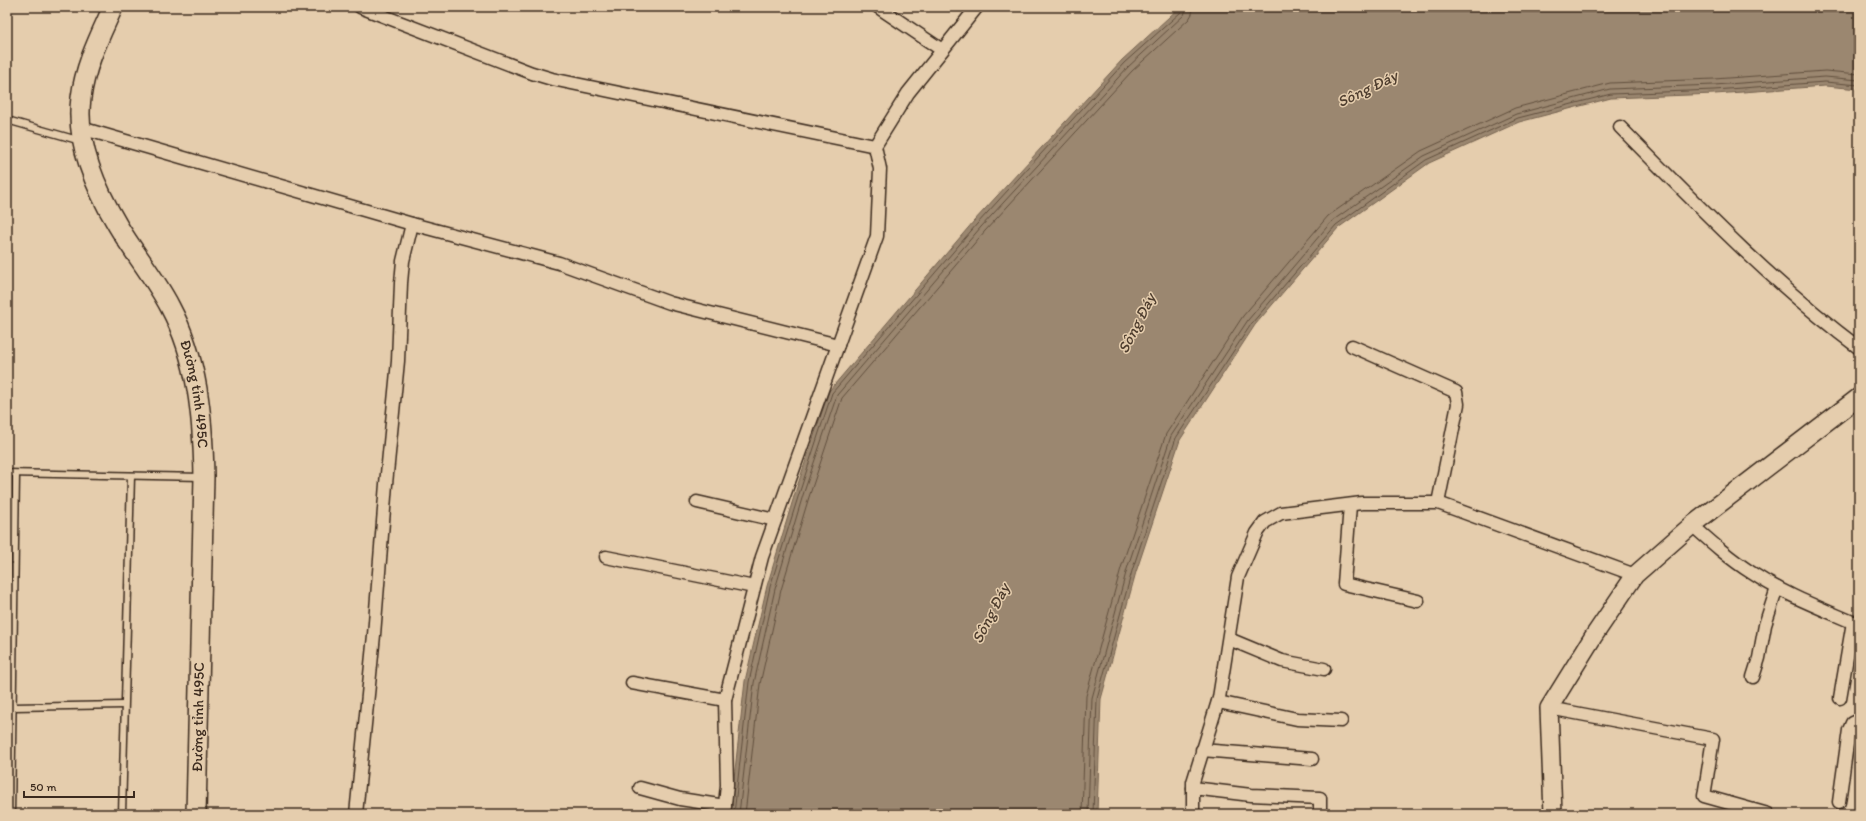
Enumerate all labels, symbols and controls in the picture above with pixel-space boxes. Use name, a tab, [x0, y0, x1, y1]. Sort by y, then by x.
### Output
water label: Sông Đáy	[1334, 65, 1402, 111]
water label: Sông Đáy	[1113, 289, 1160, 356]
street label: Đường tỉnh 495C	[176, 337, 212, 449]
water label: Sông Đáy	[967, 579, 1014, 646]
street label: Đường tỉnh 495C	[188, 662, 208, 772]
scale bar	[24, 773, 134, 799]
text: 50 m	[30, 780, 56, 794]

